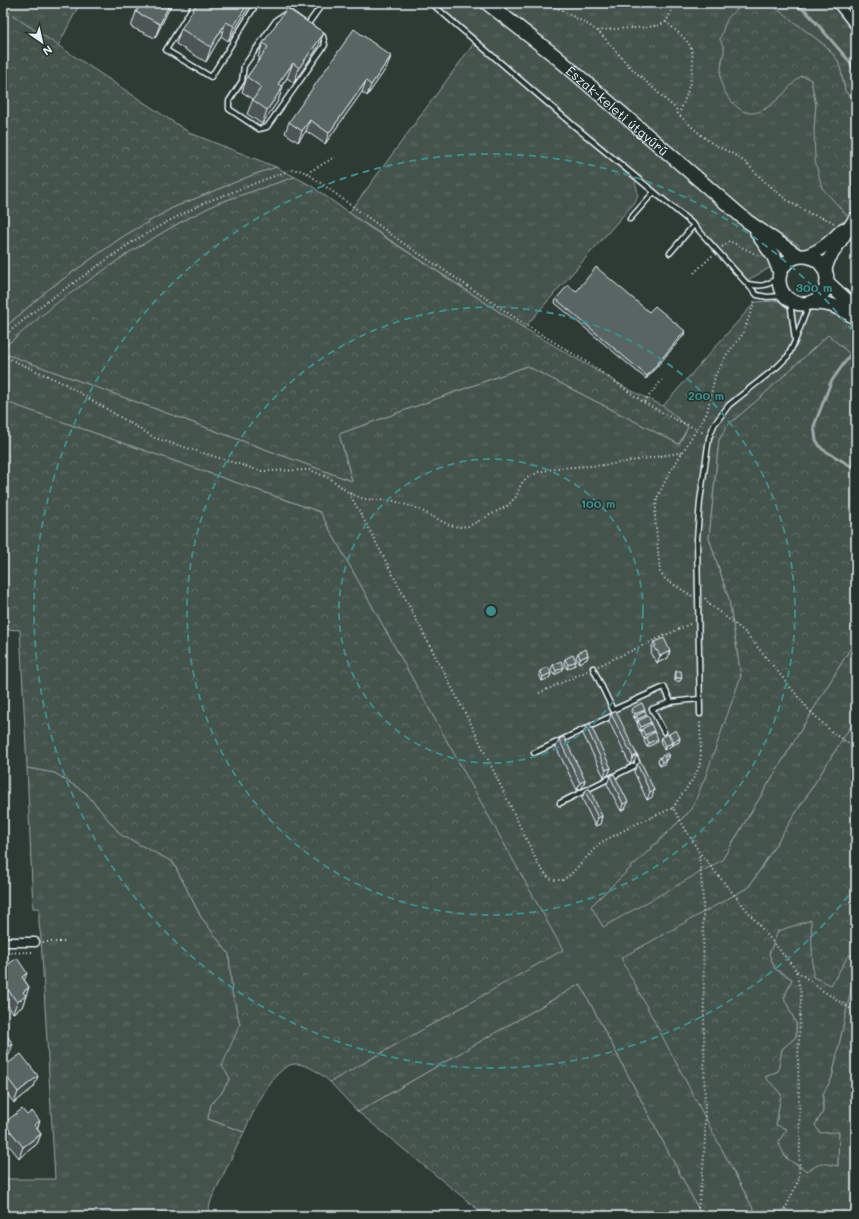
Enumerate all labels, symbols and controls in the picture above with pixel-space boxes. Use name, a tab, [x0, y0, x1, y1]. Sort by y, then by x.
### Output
north arrow	[22, 22, 62, 62]
text: N	[40, 42, 56, 59]
street label: Észak-keleti útgyűrű	[563, 61, 673, 159]
text: 300 m	[796, 279, 832, 295]
text: 200 m	[688, 387, 724, 403]
text: 100 m	[581, 495, 615, 511]
centre of rings	[484, 604, 498, 618]

